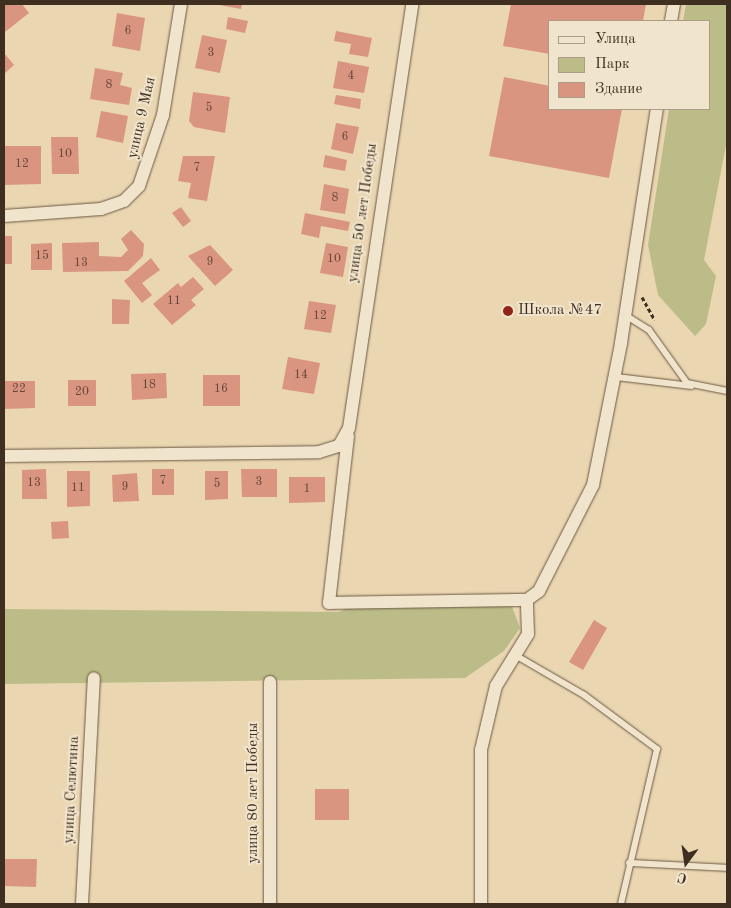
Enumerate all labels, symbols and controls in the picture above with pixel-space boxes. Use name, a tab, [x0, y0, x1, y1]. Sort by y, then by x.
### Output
legend	[548, 20, 711, 110]
house number: 6	[125, 25, 131, 39]
text: Улица	[595, 32, 636, 47]
house number: 3	[208, 47, 214, 61]
text: Парк	[595, 57, 630, 72]
house number: 4	[348, 70, 354, 84]
street label: улица 9 Мая	[124, 75, 160, 161]
house number: 8	[106, 79, 112, 93]
text: Здание	[595, 82, 642, 97]
house number: 5	[206, 102, 212, 116]
house number: 6	[342, 131, 348, 145]
street label: улица 50 лет Победы	[344, 142, 382, 284]
house number: 10	[58, 148, 72, 162]
house number: 12	[15, 158, 29, 172]
house number: 7	[194, 162, 200, 176]
house number: 8	[332, 192, 338, 206]
house number: 15	[35, 250, 49, 264]
house number: 10	[327, 253, 341, 267]
house number: 9	[207, 256, 213, 270]
house number: 13	[74, 257, 88, 271]
house number: 11	[167, 295, 181, 309]
place label: Школа №47	[518, 302, 602, 320]
marker: Школа №47	[502, 305, 514, 317]
house number: 12	[313, 310, 327, 324]
house number: 14	[294, 369, 308, 383]
house number: 18	[142, 379, 156, 393]
house number: 22	[12, 383, 26, 397]
house number: 16	[214, 383, 228, 397]
house number: 20	[75, 386, 89, 400]
house number: 7	[160, 475, 166, 489]
house number: 3	[256, 476, 262, 490]
house number: 13	[27, 477, 41, 491]
house number: 5	[214, 478, 220, 492]
house number: 9	[122, 481, 128, 495]
house number: 11	[71, 482, 85, 496]
house number: 1	[304, 483, 310, 497]
street label: улица 80 лет Победы	[245, 723, 263, 863]
street label: улица Селютина	[60, 736, 84, 844]
north arrow	[661, 838, 711, 888]
text: С	[676, 870, 689, 885]

